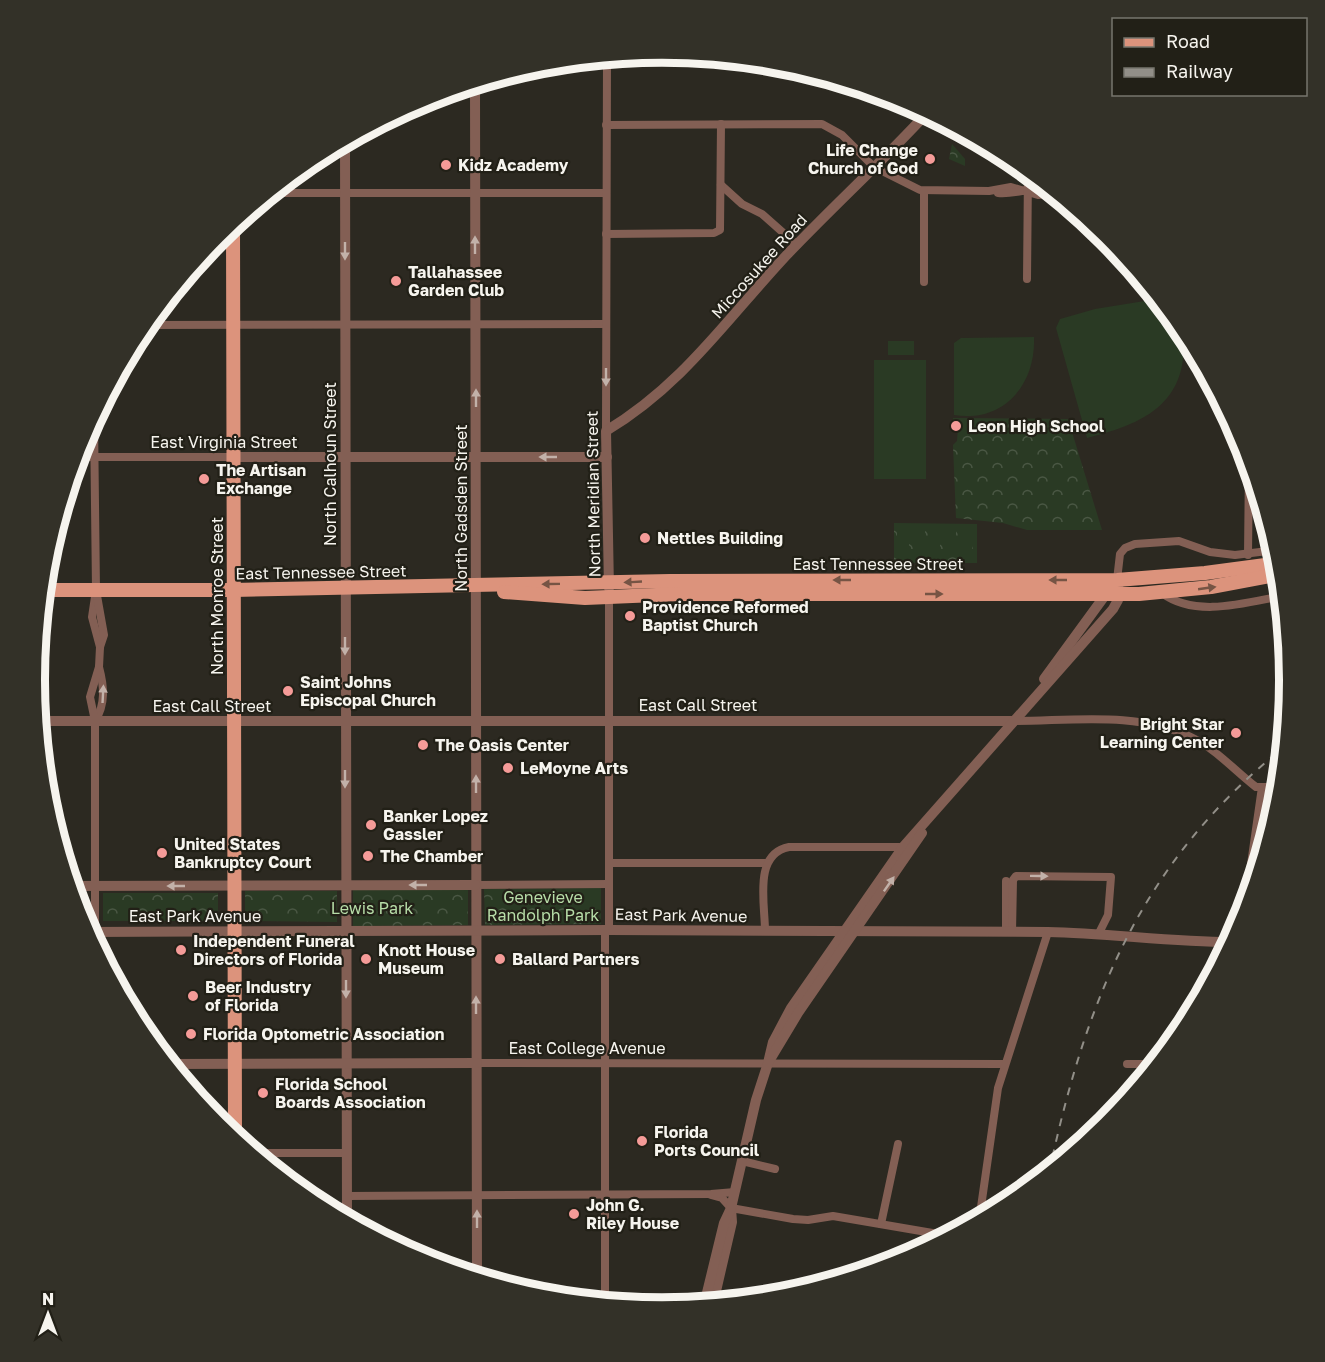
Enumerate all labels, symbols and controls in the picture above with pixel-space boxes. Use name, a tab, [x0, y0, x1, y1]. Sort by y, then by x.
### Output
legend	[1112, 18, 1307, 96]
text: Road	[1166, 30, 1210, 52]
text: Railway	[1166, 60, 1233, 82]
place label: Life Change Church of God	[808, 140, 918, 178]
marker: Life Change Church of God	[923, 152, 937, 166]
place label: Kidz Academy	[458, 155, 569, 175]
marker: Kidz Academy	[439, 158, 453, 172]
street label: Miccosukee Road	[707, 210, 811, 322]
one-way arrow	[470, 235, 480, 254]
one-way arrow	[340, 242, 350, 261]
place label: Tallahassee Garden Club	[408, 262, 504, 300]
marker: Tallahassee Garden Club	[389, 274, 403, 288]
one-way arrow	[601, 368, 611, 387]
street label: North Calhoun Street	[320, 382, 340, 546]
one-way arrow	[471, 389, 481, 408]
street label: North Meridian Street	[582, 411, 604, 577]
place label: Leon High School	[968, 416, 1105, 436]
marker: Leon High School	[949, 419, 963, 433]
street label: North Gadsden Street	[451, 424, 471, 592]
street label: East Virginia Street	[150, 432, 298, 452]
one-way arrow	[539, 452, 558, 462]
place label: The Artisan Exchange	[216, 460, 306, 498]
marker: The Artisan Exchange	[197, 472, 211, 486]
street label: North Monroe Street	[207, 517, 227, 675]
place label: Nettles Building	[657, 528, 783, 548]
marker: Nettles Building	[638, 531, 652, 545]
street label: East Tennessee Street	[792, 554, 964, 574]
street label: East Tennessee Street	[235, 561, 407, 583]
one-way arrow	[833, 575, 852, 585]
one-way arrow	[1049, 575, 1068, 585]
one-way arrow	[624, 577, 643, 586]
one-way arrow	[541, 579, 560, 589]
one-way arrow	[1197, 583, 1216, 592]
one-way arrow	[924, 589, 943, 599]
place label: Providence Reformed Baptist Church	[642, 597, 809, 635]
marker: Providence Reformed Baptist Church	[623, 609, 637, 623]
one-way arrow	[340, 637, 350, 656]
place label: Saint Johns Episcopal Church	[300, 672, 436, 710]
marker: Saint Johns Episcopal Church	[281, 684, 295, 698]
one-way arrow	[98, 685, 107, 704]
street label: East Call Street	[638, 695, 758, 715]
street label: East Call Street	[152, 696, 272, 716]
place label: Bright Star Learning Center	[1100, 714, 1224, 752]
marker: Bright Star Learning Center	[1229, 726, 1243, 740]
place label: The Oasis Center	[435, 735, 569, 755]
marker: The Oasis Center	[416, 738, 430, 752]
place label: LeMoyne Arts	[520, 758, 628, 778]
marker: LeMoyne Arts	[501, 761, 515, 775]
one-way arrow	[340, 770, 350, 789]
one-way arrow	[471, 775, 481, 794]
place label: Banker Lopez Gassler	[383, 806, 488, 844]
marker: Banker Lopez Gassler	[364, 818, 378, 832]
place label: United States Bankruptcy Court	[174, 834, 311, 872]
marker: United States Bankruptcy Court	[155, 846, 169, 860]
place label: The Chamber	[380, 846, 483, 866]
marker: The Chamber	[361, 849, 375, 863]
one-way arrow	[1029, 871, 1048, 881]
one-way arrow	[883, 876, 895, 892]
one-way arrow	[408, 880, 427, 890]
one-way arrow	[167, 881, 186, 891]
park label: Genevieve Randolph Park	[487, 887, 599, 925]
park label: Lewis Park	[331, 898, 413, 918]
street label: East Park Avenue	[615, 904, 747, 926]
street label: East Park Avenue	[129, 906, 261, 926]
place label: Independent Funeral Directors of Florida	[193, 931, 355, 969]
place label: Knott House Museum	[378, 940, 475, 978]
marker: Independent Funeral Directors of Florida	[174, 943, 188, 957]
place label: Ballard Partners	[512, 949, 639, 969]
marker: Knott House Museum	[359, 952, 373, 966]
marker: Ballard Partners	[493, 952, 507, 966]
place label: Beer Industry of Florida	[205, 977, 312, 1015]
one-way arrow	[341, 979, 351, 998]
marker: Beer Industry of Florida	[186, 989, 200, 1003]
one-way arrow	[471, 995, 481, 1014]
place label: Florida Optometric Association	[203, 1024, 445, 1044]
marker: Florida Optometric Association	[184, 1027, 198, 1041]
street label: East College Avenue	[509, 1038, 665, 1058]
place label: Florida School Boards Association	[275, 1074, 426, 1112]
marker: Florida School Boards Association	[256, 1086, 270, 1100]
place label: Florida Ports Council	[654, 1122, 760, 1160]
marker: Florida Ports Council	[635, 1134, 649, 1148]
place label: John G. Riley House	[586, 1195, 679, 1233]
marker: John G. Riley House	[567, 1207, 581, 1221]
one-way arrow	[472, 1210, 482, 1229]
north arrow	[18, 1284, 78, 1344]
text: N	[42, 1289, 54, 1309]

